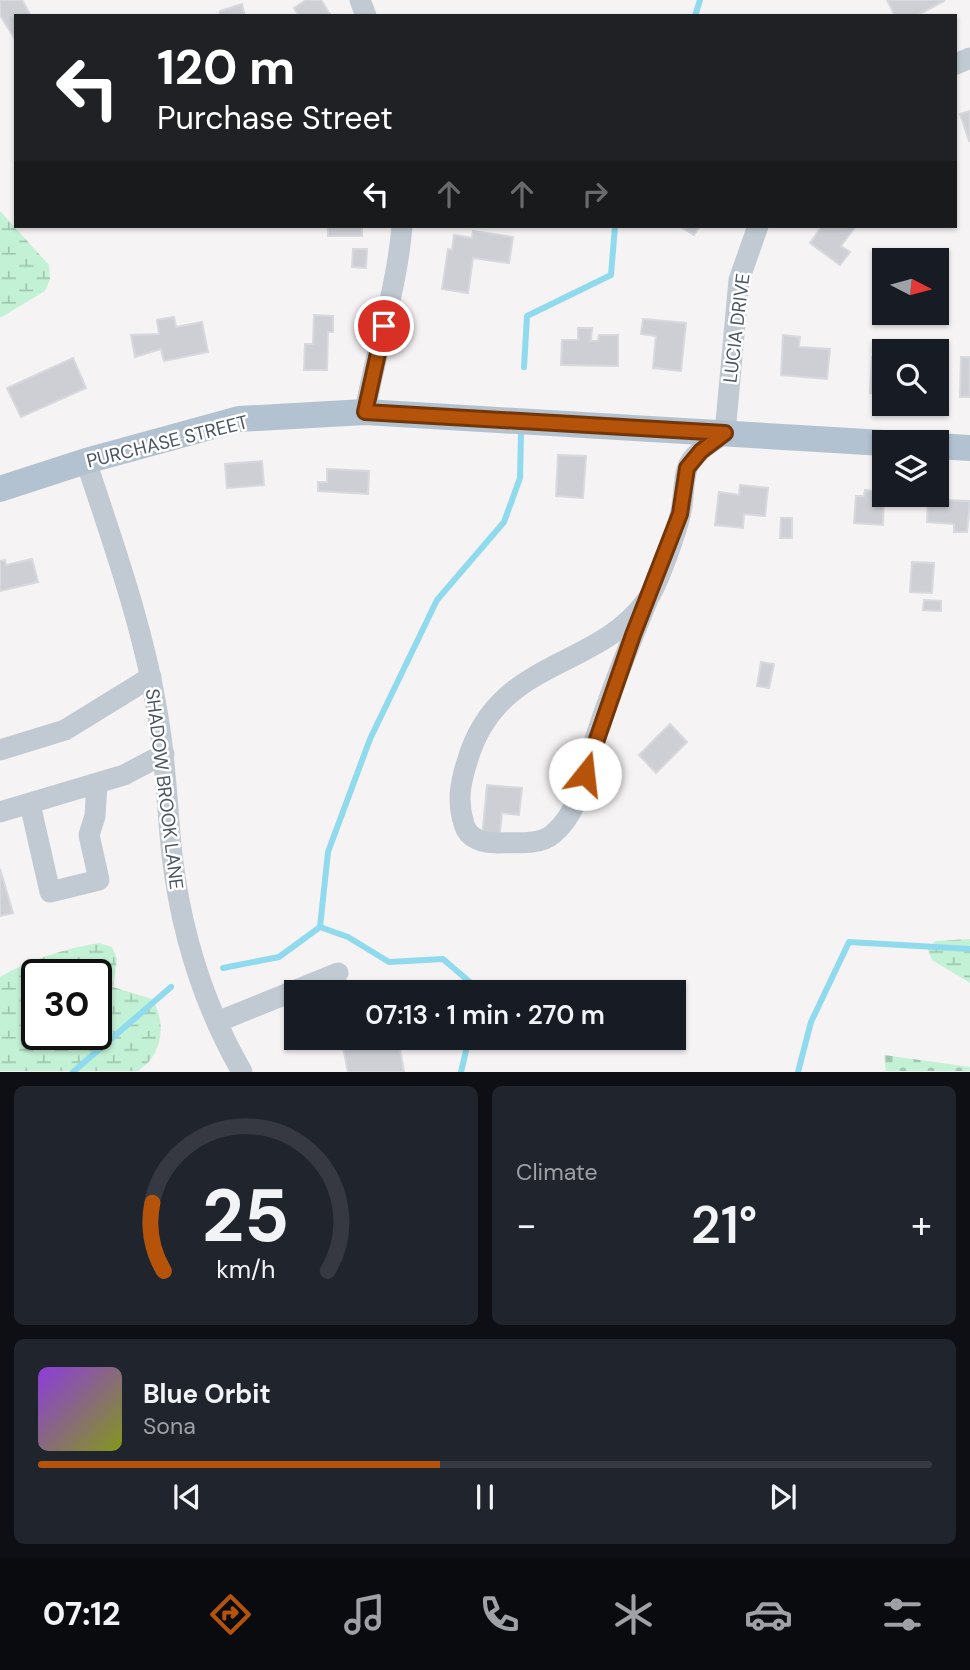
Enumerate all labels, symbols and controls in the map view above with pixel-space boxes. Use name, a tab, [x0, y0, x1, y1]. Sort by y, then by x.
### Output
text: 120 m	[157, 35, 295, 99]
icon: left	[42, 42, 133, 133]
text: Purchase Street	[157, 97, 393, 139]
icon: left	[357, 175, 395, 213]
icon: ahead	[430, 175, 468, 213]
icon: ahead	[503, 175, 541, 213]
icon: right	[576, 175, 614, 213]
north arrow	[872, 248, 948, 326]
map controls	[872, 248, 949, 507]
street label: LUCIA DRIVE	[717, 272, 756, 384]
pin	[354, 296, 414, 356]
icon: arrive	[365, 307, 403, 345]
button: search	[872, 339, 949, 416]
street label: PURCHASE STREET	[84, 409, 251, 474]
button: layers	[872, 430, 949, 507]
street label: SHADOW BROOK LANE	[140, 687, 189, 891]
position arrow	[548, 737, 622, 811]
speed limit sign: 30	[21, 959, 112, 1050]
text: 07:13 · 1 min · 270 m	[365, 998, 605, 1032]
text: Climate	[516, 1157, 598, 1187]
text: 25	[202, 1170, 290, 1265]
text: 21°	[691, 1191, 757, 1259]
text: −	[516, 1200, 537, 1250]
text: +	[911, 1200, 932, 1250]
text: km/h	[216, 1253, 276, 1286]
text: Blue Orbit	[143, 1377, 271, 1411]
text: Sona	[143, 1411, 196, 1441]
icon: previous	[168, 1478, 206, 1516]
icon: pause	[466, 1478, 504, 1516]
icon: next	[764, 1478, 802, 1516]
icon: directions	[206, 1590, 255, 1639]
icon: music	[340, 1590, 389, 1639]
icon: phone	[475, 1590, 524, 1639]
icon: climate	[609, 1590, 658, 1639]
icon: car	[744, 1590, 793, 1639]
icon: filters	[878, 1590, 927, 1639]
text: 07:12	[43, 1593, 121, 1635]

